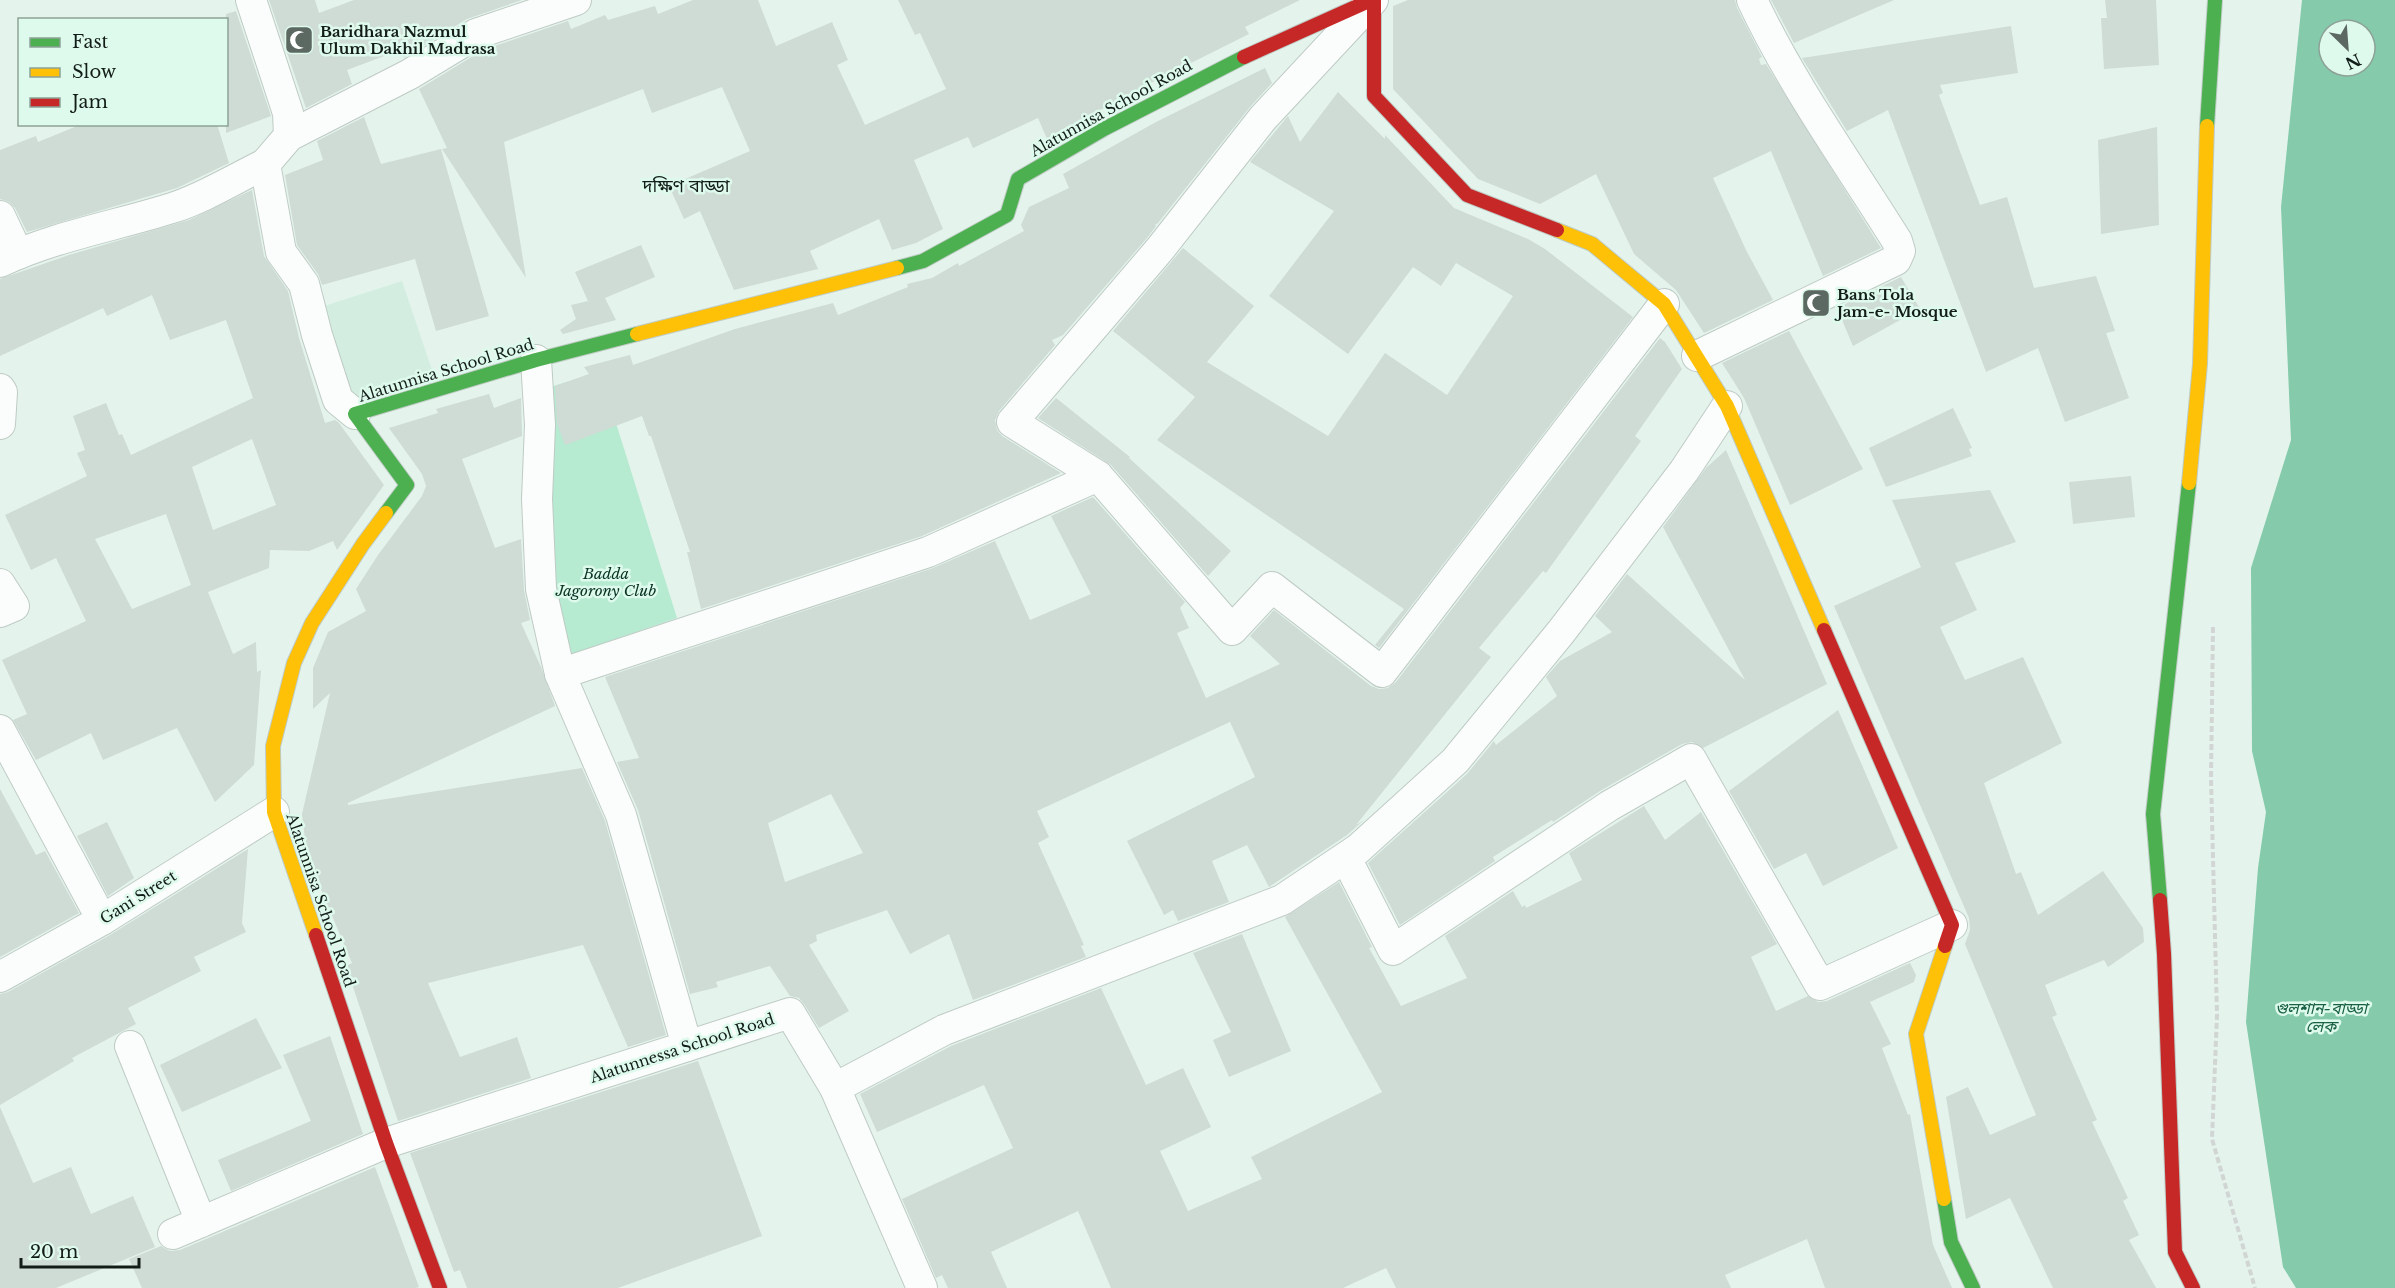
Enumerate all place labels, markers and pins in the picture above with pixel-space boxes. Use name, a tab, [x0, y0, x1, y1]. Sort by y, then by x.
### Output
place label: Baridhara Nazmul Ulum Dakhil Madrasa	[320, 22, 496, 58]
mosque icon: Baridhara Nazmul Ulum Dakhil Madrasa	[283, 24, 315, 56]
place label: Bans Tola Jam-e- Mosque	[1834, 285, 1958, 321]
mosque icon: Bans Tola Jam-e- Mosque	[1800, 287, 1832, 319]

